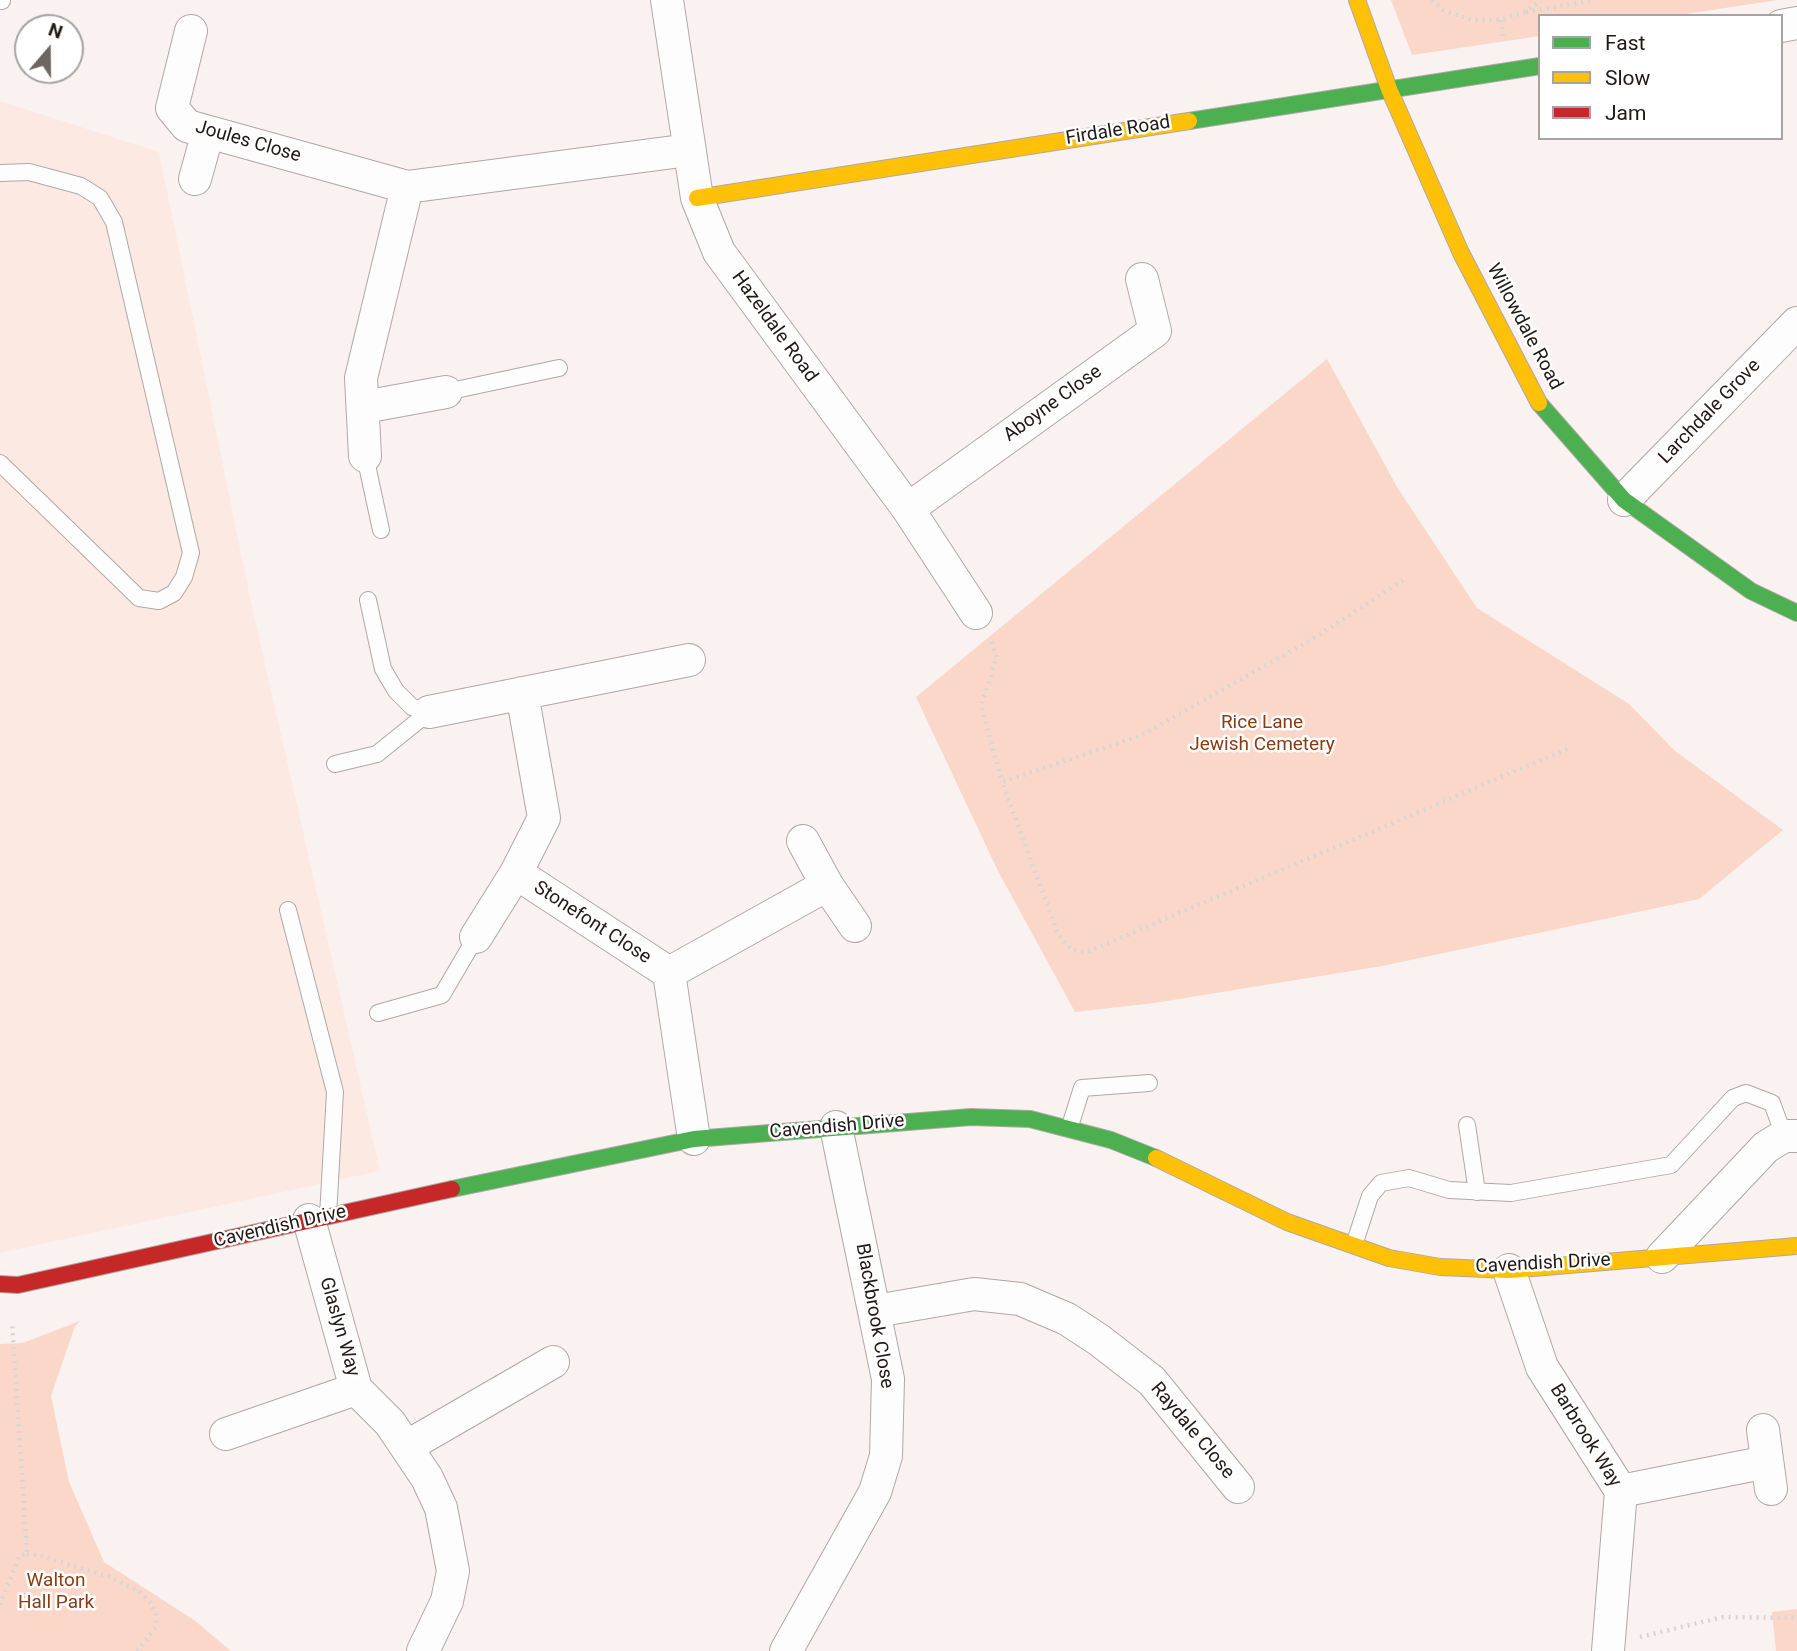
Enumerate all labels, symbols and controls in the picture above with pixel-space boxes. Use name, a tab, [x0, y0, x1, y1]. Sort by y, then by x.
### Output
north arrow	[14, 14, 84, 84]
legend	[1538, 14, 1783, 140]
text: N	[45, 18, 66, 44]
text: Fast	[1605, 31, 1645, 55]
text: Slow	[1605, 66, 1650, 90]
text: Jam	[1605, 101, 1646, 125]
street label: Firdale Road	[1064, 111, 1172, 151]
street label: Joules Close	[193, 116, 303, 168]
street label: Willowdale Road	[1481, 260, 1567, 394]
street label: Hazeldale Road	[726, 267, 822, 387]
street label: Larchdale Grove	[1654, 355, 1766, 469]
street label: Aboyne Close	[999, 361, 1107, 447]
park label: Rice Lane Jewish Cemetery	[1189, 712, 1335, 756]
street label: Stonefont Close	[529, 877, 655, 969]
street label: Cavendish Drive	[769, 1110, 905, 1144]
street label: Cavendish Drive	[212, 1201, 348, 1253]
street label: Blackbrook Close	[850, 1242, 898, 1390]
street label: Cavendish Drive	[1475, 1249, 1611, 1279]
street label: Glaslyn Way	[314, 1275, 364, 1379]
street label: Raydale Close	[1145, 1378, 1239, 1484]
street label: Barbrook Way	[1544, 1380, 1626, 1492]
park label: Walton Hall Park	[18, 1570, 94, 1614]

